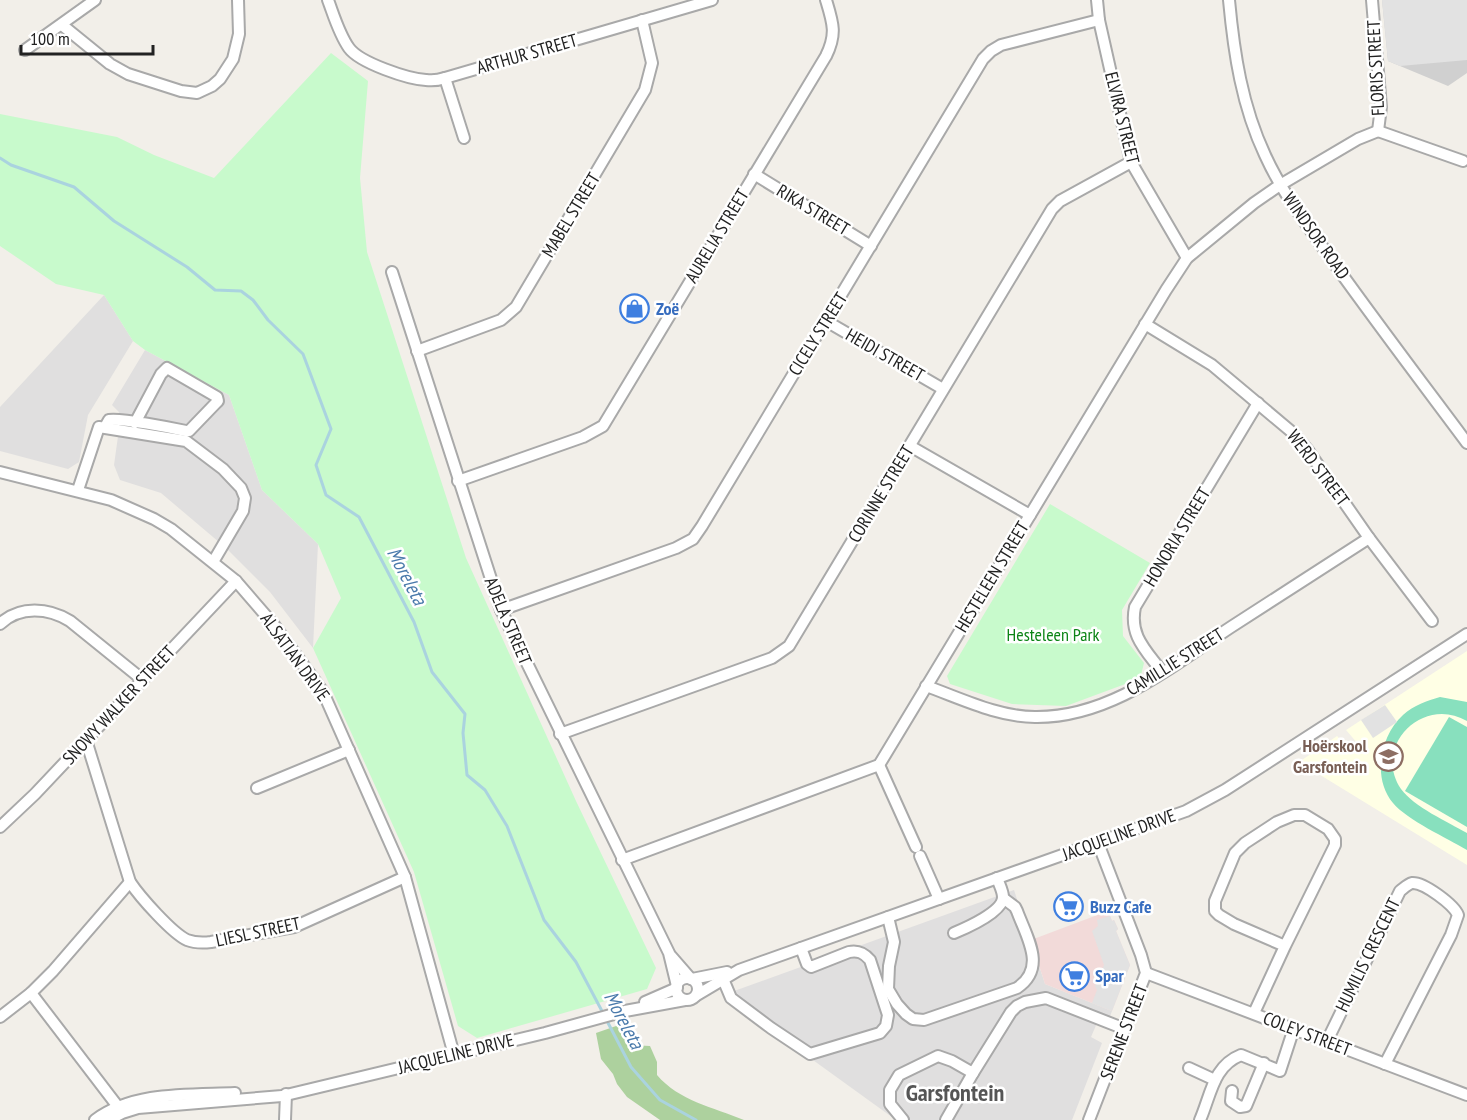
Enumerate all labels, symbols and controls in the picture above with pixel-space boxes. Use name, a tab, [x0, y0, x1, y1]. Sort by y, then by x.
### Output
scale bar	[21, 18, 153, 56]
street label: FLORIS STREET	[1362, 19, 1389, 117]
text: 100 m	[30, 27, 70, 50]
street label: ARTHUR STREET	[474, 28, 580, 79]
street label: ELVIRA STREET	[1100, 69, 1145, 166]
street label: MABEL STREET	[536, 168, 605, 261]
street label: RIKA STREET	[773, 179, 854, 240]
street label: AURELIA STREET	[680, 185, 754, 287]
street label: WINDSOR ROAD	[1278, 188, 1355, 284]
street label: CICELY STREET	[783, 288, 852, 380]
shop icon: Zoë	[619, 293, 651, 325]
place label: Zoë	[656, 297, 680, 320]
street label: HEIDI STREET	[842, 323, 929, 386]
street label: WERD STREET	[1282, 425, 1355, 510]
street label: CORINNE STREET	[843, 441, 919, 547]
street label: HONORIA STREET	[1138, 483, 1215, 590]
street label: HESTELEEN STREET	[949, 517, 1034, 636]
water label: Moreleta	[381, 543, 433, 610]
street label: ADELA STREET	[480, 574, 537, 668]
street label: ALSATIAN DRIVE	[256, 608, 335, 705]
park label: Hesteleen Park	[1007, 623, 1099, 646]
street label: CAMILLIE STREET	[1122, 623, 1228, 701]
street label: SNOWY WALKER STREET	[57, 640, 180, 769]
place label: Hoërskool Garsfontein	[1293, 734, 1368, 778]
school or university icon: Hoërskool Garsfontein	[1372, 740, 1404, 772]
street label: JACQUELINE DRIVE	[1058, 803, 1178, 866]
supermarket icon: Buzz Cafe	[1053, 891, 1085, 923]
street label: HUMILIS CRESCENT	[1330, 894, 1405, 1015]
place label: Buzz Cafe	[1090, 895, 1152, 918]
street label: LIESL STREET	[214, 911, 302, 952]
supermarket icon: Spar	[1058, 960, 1090, 992]
place label: Spar	[1095, 964, 1124, 987]
street label: SERENE STREET	[1095, 981, 1152, 1083]
water label: Moreleta	[598, 987, 650, 1054]
street label: COLEY STREET	[1260, 1006, 1354, 1061]
street label: JACQUELINE DRIVE	[395, 1028, 516, 1079]
district label: Garsfontein	[906, 1077, 1004, 1108]

